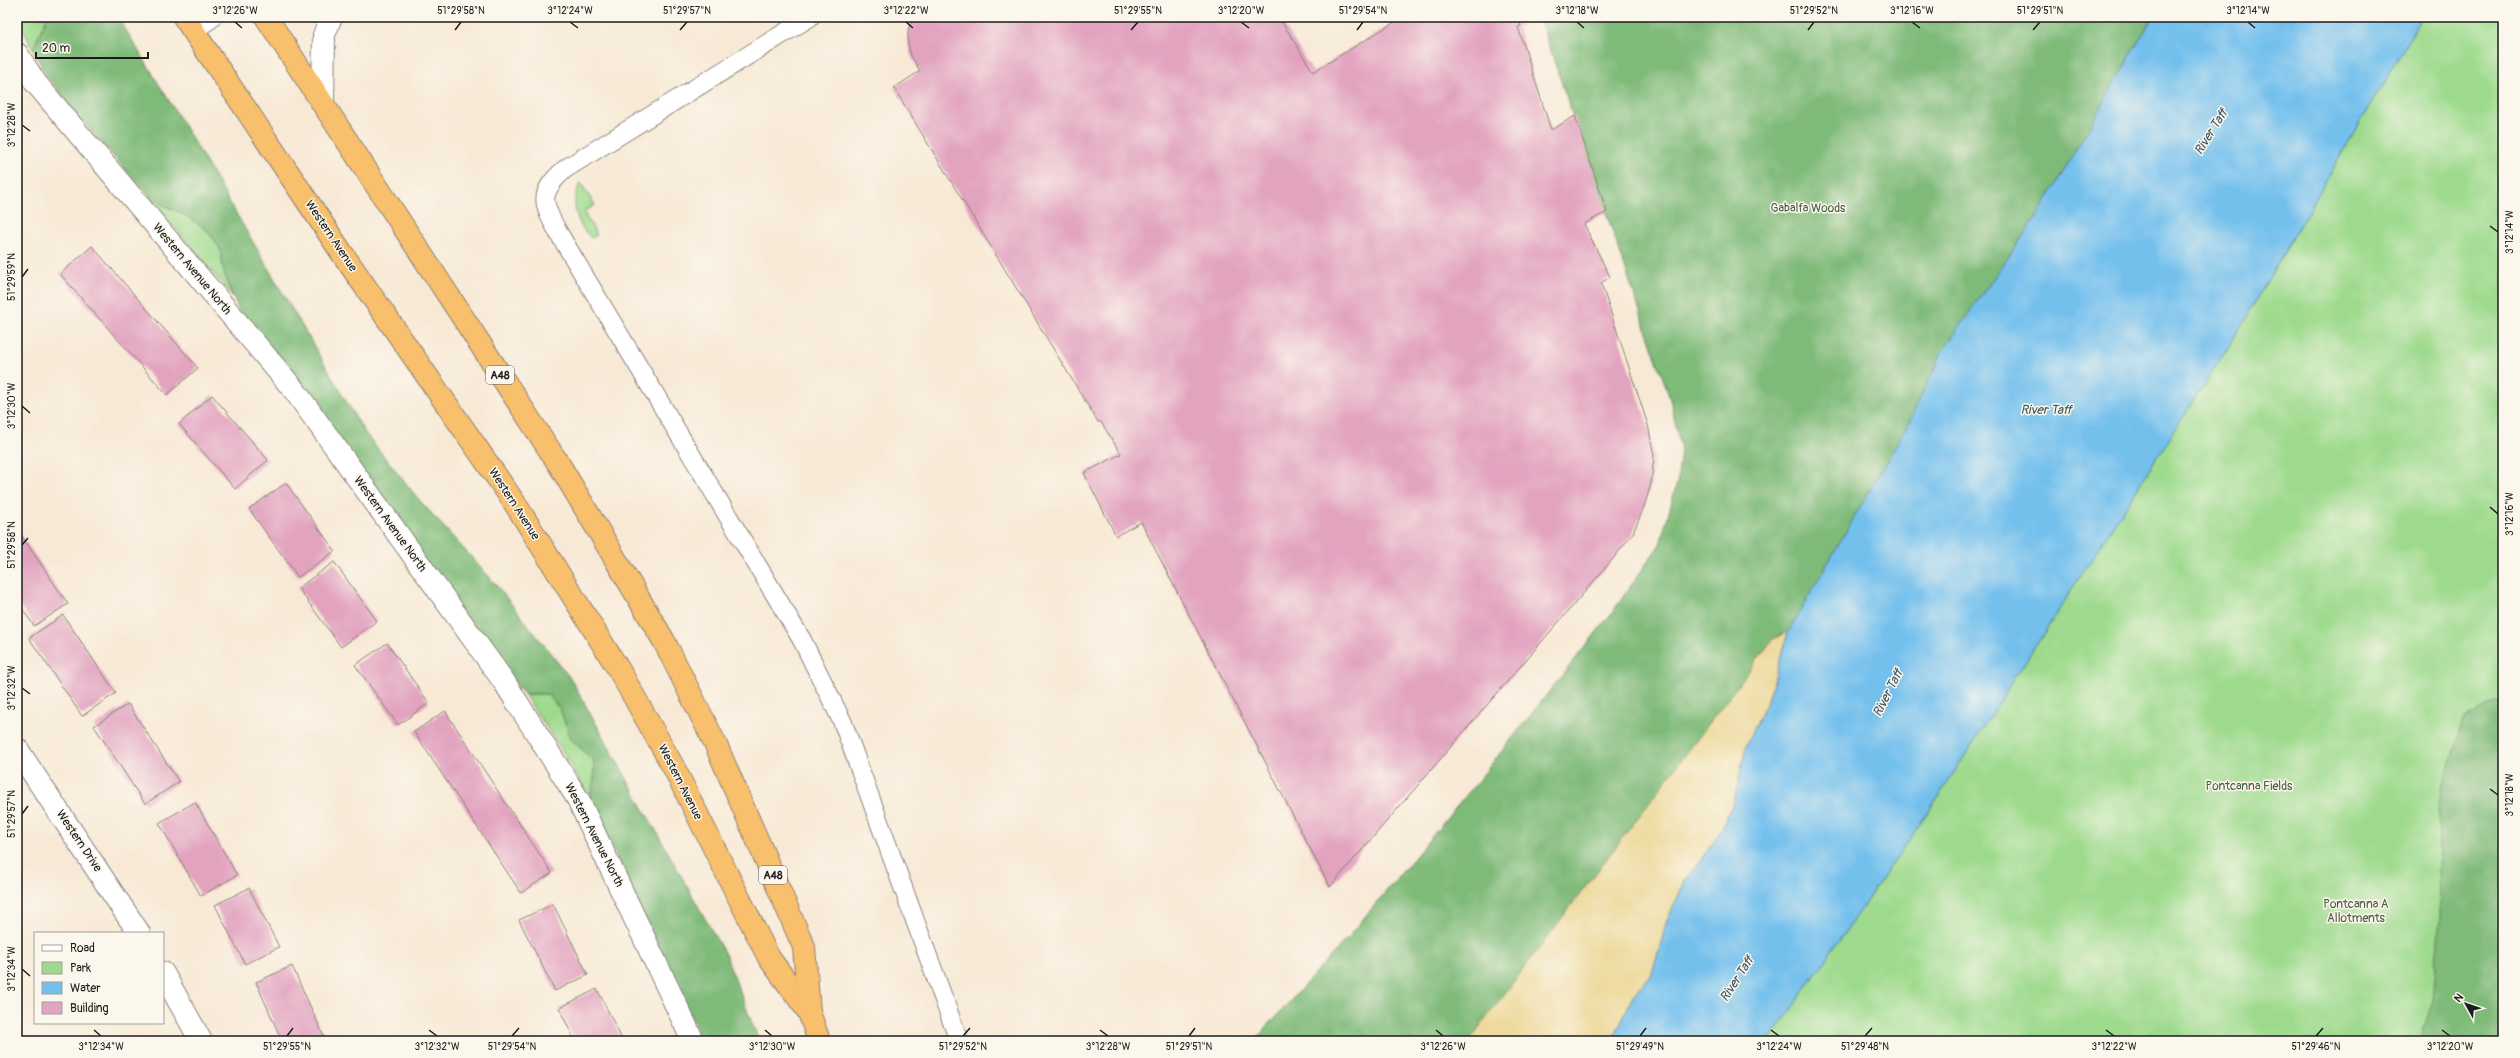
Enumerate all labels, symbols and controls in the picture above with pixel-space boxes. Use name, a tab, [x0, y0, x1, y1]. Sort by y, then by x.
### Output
text: 3°12'26"W	[212, 5, 258, 17]
text: 51°29'58"N	[437, 5, 485, 17]
text: 3°12'24"W	[547, 5, 593, 17]
text: 51°29'57"N	[663, 5, 711, 17]
text: 3°12'22"W	[883, 5, 929, 17]
text: 51°29'55"N	[1114, 5, 1162, 17]
text: 3°12'20"W	[1218, 5, 1265, 17]
text: 51°29'54"N	[1339, 5, 1387, 17]
text: 3°12'18"W	[1556, 5, 1599, 17]
text: 51°29'52"N	[1790, 5, 1838, 17]
text: 3°12'16"W	[1890, 5, 1934, 17]
text: 51°29'51"N	[2017, 5, 2064, 17]
text: 3°12'14"W	[2226, 5, 2270, 17]
scale bar	[36, 34, 148, 60]
text: 20 m	[42, 41, 71, 56]
text: 3°12'28"W	[6, 102, 18, 147]
water label: River Taff	[2191, 105, 2232, 158]
street label: Western Avenue	[302, 197, 360, 275]
park label: Gabalfa Woods	[1771, 201, 1846, 216]
text: 3°12'14"W	[2504, 210, 2516, 254]
street label: Western Avenue North	[149, 220, 235, 318]
text: 51°29'59"N	[6, 253, 18, 301]
road number: A48	[486, 366, 514, 384]
text: 3°12'30"W	[6, 382, 18, 429]
water label: River Taff	[2021, 402, 2073, 418]
street label: Western Avenue	[485, 465, 543, 543]
street label: Western Avenue North	[350, 473, 430, 575]
text: 3°12'16"W	[2504, 492, 2516, 536]
text: 51°29'58"N	[6, 521, 18, 569]
text: 3°12'32"W	[6, 665, 18, 711]
water label: River Taff	[1869, 665, 1907, 719]
street label: Western Avenue	[655, 742, 706, 822]
text: 3°12'18"W	[2504, 773, 2516, 817]
park label: Pontcanna Fields	[2206, 779, 2293, 794]
street label: Western Avenue North	[561, 780, 627, 890]
text: 51°29'57"N	[6, 790, 18, 838]
street label: Western Drive	[53, 807, 105, 875]
road number: A48	[759, 866, 787, 884]
park label: Pontcanna A Allotments	[2323, 897, 2389, 926]
legend	[34, 932, 164, 1024]
text: Road	[70, 941, 95, 956]
text: 3°12'34"W	[6, 946, 18, 992]
water label: River Taff	[1716, 952, 1758, 1005]
text: Park	[70, 961, 91, 976]
text: Water	[70, 981, 101, 996]
north arrow	[2446, 984, 2486, 1024]
text: N	[2451, 990, 2466, 1005]
text: Building	[70, 1001, 109, 1016]
text: 3°12'34"W	[78, 1041, 124, 1053]
text: 51°29'55"N	[263, 1041, 311, 1053]
text: 3°12'32"W	[414, 1041, 460, 1053]
text: 51°29'54"N	[488, 1041, 536, 1053]
text: 3°12'30"W	[749, 1041, 796, 1053]
text: 51°29'52"N	[939, 1041, 987, 1053]
text: 3°12'28"W	[1086, 1041, 1131, 1053]
text: 51°29'51"N	[1166, 1041, 1213, 1053]
text: 3°12'26"W	[1420, 1041, 1466, 1053]
text: 51°29'49"N	[1616, 1041, 1664, 1053]
text: 3°12'24"W	[1756, 1041, 1802, 1053]
text: 51°29'48"N	[1841, 1041, 1889, 1053]
text: 3°12'22"W	[2091, 1041, 2137, 1053]
text: 51°29'46"N	[2292, 1041, 2341, 1053]
text: 3°12'20"W	[2427, 1041, 2474, 1053]

